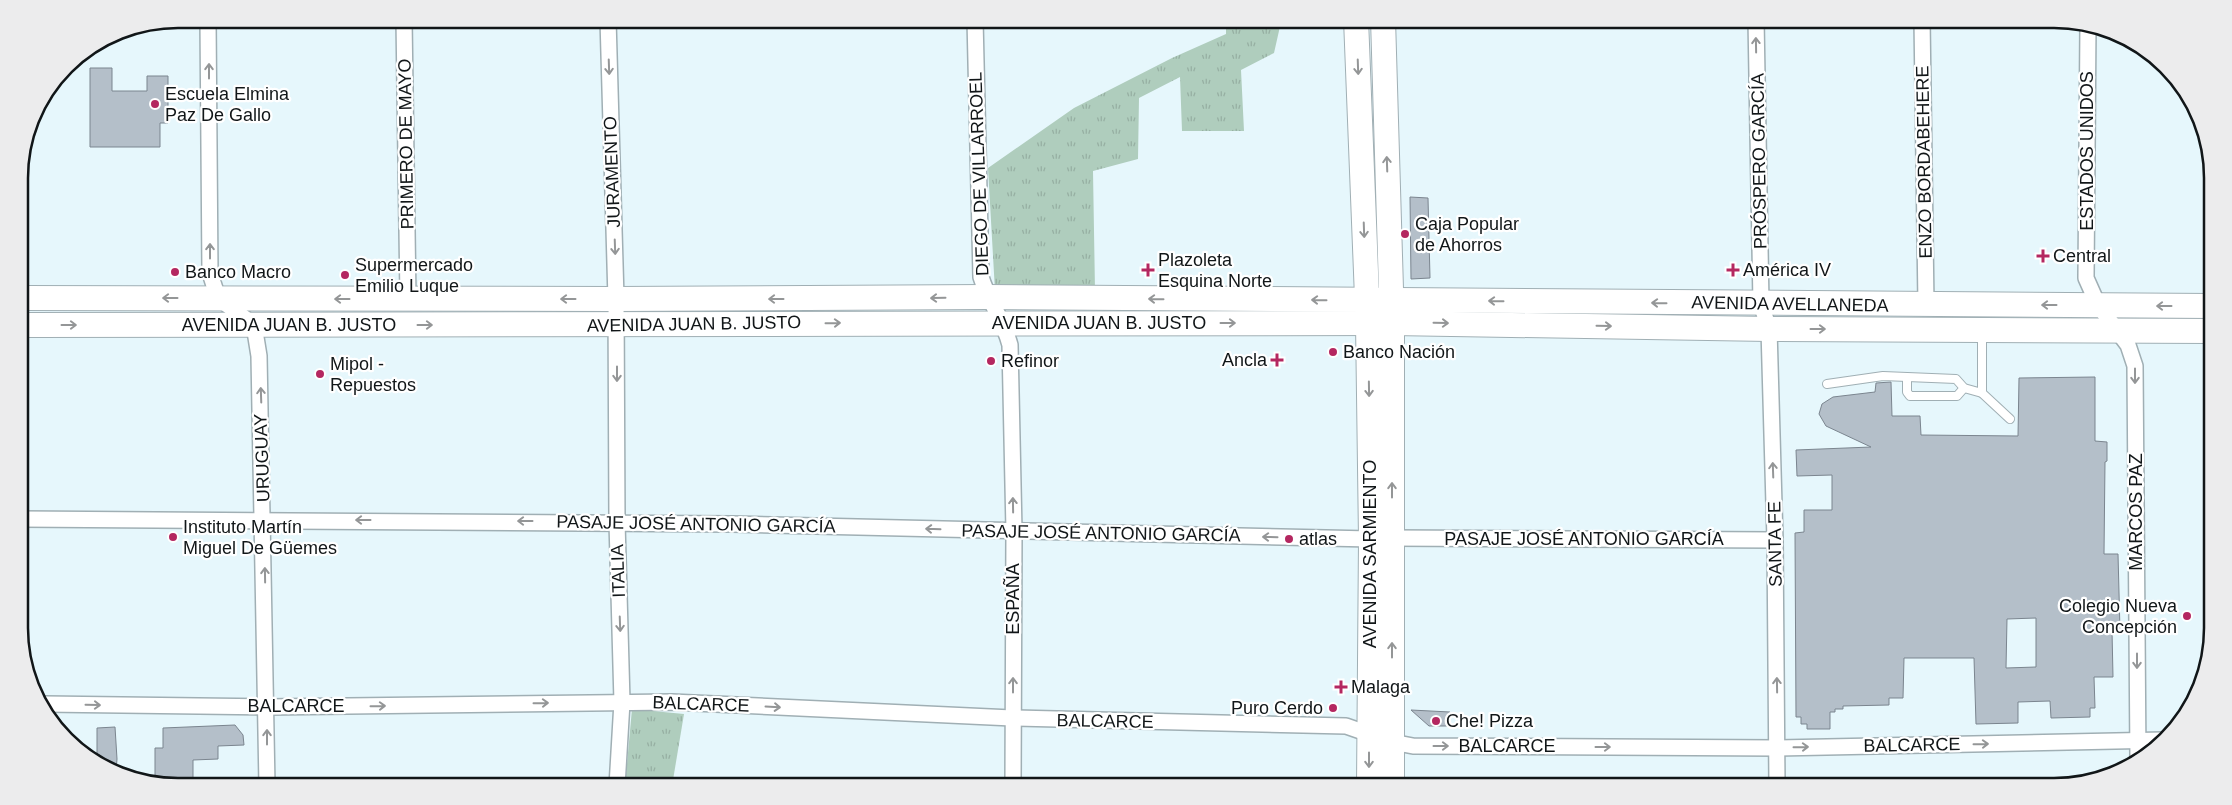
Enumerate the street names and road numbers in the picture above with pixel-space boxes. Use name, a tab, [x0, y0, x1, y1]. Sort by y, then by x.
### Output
street label: PRIMERO DE MAYO	[395, 58, 417, 230]
street label: ENZO BORDABEHERE	[1912, 65, 1936, 259]
street label: ESTADOS UNIDOS	[2077, 71, 2097, 231]
street label: DIEGO DE VILLARROEL	[965, 72, 993, 276]
street label: PRÓSPERO GARCÍA	[1746, 73, 1771, 249]
street label: JURAMENTO	[600, 116, 624, 228]
street label: AVENIDA AVELLANEDA	[1691, 292, 1889, 316]
street label: AVENIDA JUAN B. JUSTO	[587, 312, 801, 336]
street label: AVENIDA JUAN B. JUSTO	[992, 313, 1206, 333]
street label: AVENIDA JUAN B. JUSTO	[182, 315, 396, 335]
street label: URUGUAY	[250, 413, 274, 503]
street label: MARCOS PAZ	[2126, 453, 2146, 571]
street label: AVENIDA SARMIENTO	[1360, 460, 1380, 648]
street label: SANTA FE	[1764, 501, 1786, 587]
street label: PASAJE JOSÉ ANTONIO GARCÍA	[556, 512, 836, 536]
street label: PASAJE JOSÉ ANTONIO GARCÍA	[961, 521, 1241, 545]
street label: PASAJE JOSÉ ANTONIO GARCÍA	[1444, 529, 1724, 549]
street label: ITALIA	[607, 544, 629, 598]
street label: ESPAÑA	[1002, 563, 1023, 635]
street label: BALCARCE	[652, 692, 750, 716]
street label: BALCARCE	[247, 696, 345, 716]
street label: BALCARCE	[1056, 710, 1154, 732]
street label: BALCARCE	[1863, 734, 1961, 756]
street label: BALCARCE	[1458, 736, 1556, 756]

